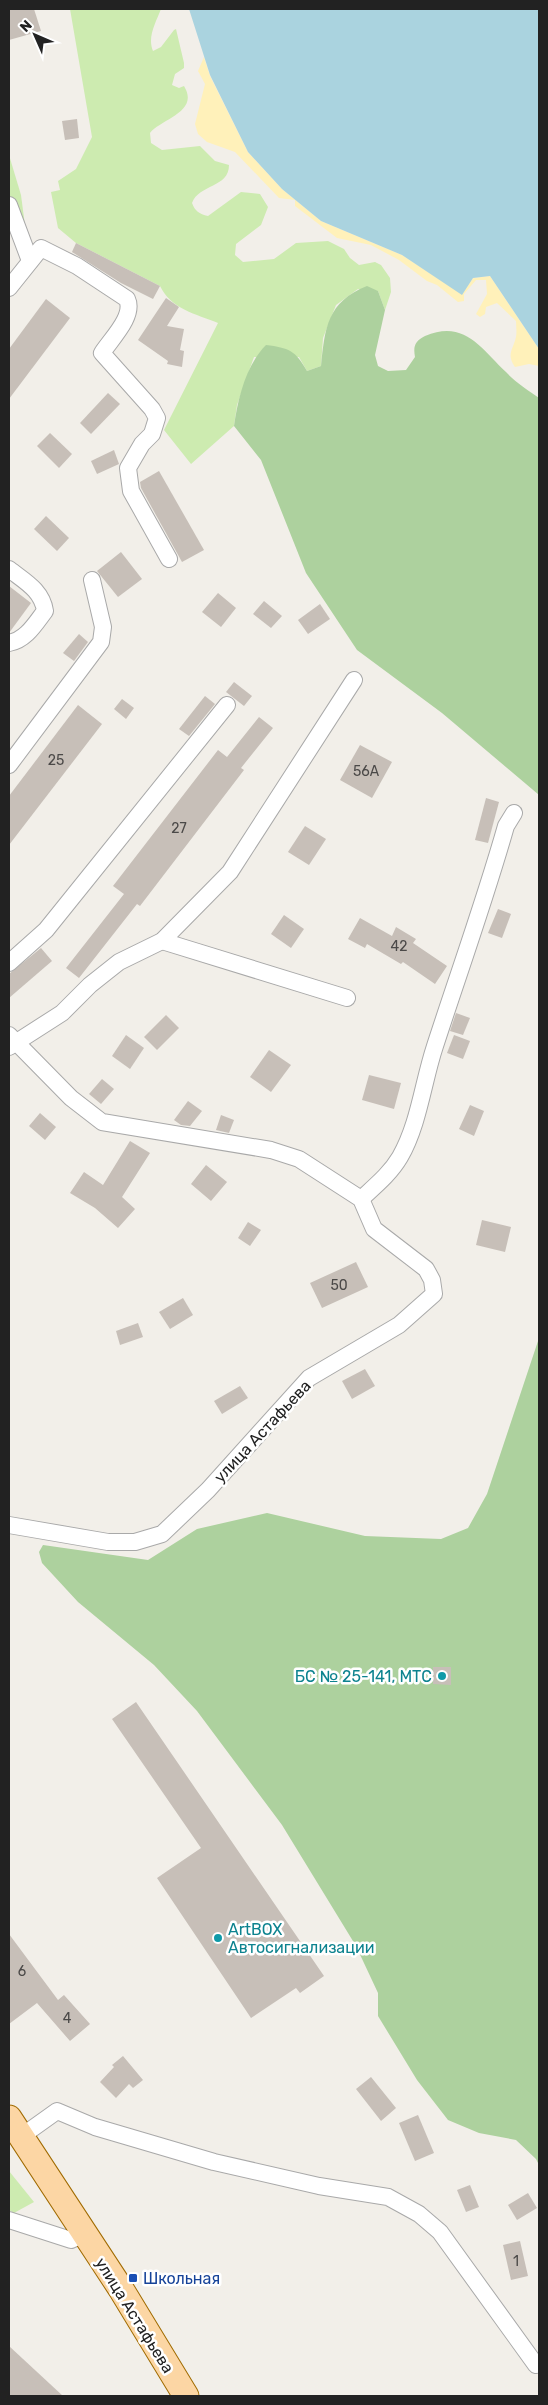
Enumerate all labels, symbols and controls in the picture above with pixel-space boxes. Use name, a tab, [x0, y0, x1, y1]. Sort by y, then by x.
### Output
north arrow	[10, 10, 60, 60]
text: N	[17, 17, 36, 36]
house number: 25	[48, 752, 64, 769]
house number: 56А	[353, 763, 380, 780]
house number: 27	[171, 820, 187, 837]
house number: 42	[391, 938, 407, 955]
house number: 50	[330, 1277, 348, 1294]
street label: улица Астафьева	[210, 1376, 315, 1486]
place label: БС № 25-141, МТС	[295, 1667, 432, 1686]
marker: БС № 25-141, МТС	[436, 1670, 448, 1682]
place label: ArtBOX Автосигнализации	[228, 1920, 375, 1957]
marker: ArtBOX Автосигнализации	[212, 1932, 224, 1944]
house number: 6	[18, 1963, 26, 1980]
house number: 4	[63, 2010, 72, 2027]
house number: 1	[513, 2253, 519, 2270]
street label: улица Астафьева	[91, 2254, 178, 2377]
place label: Школьная	[143, 2269, 220, 2288]
marker: Школьная	[127, 2272, 139, 2284]

